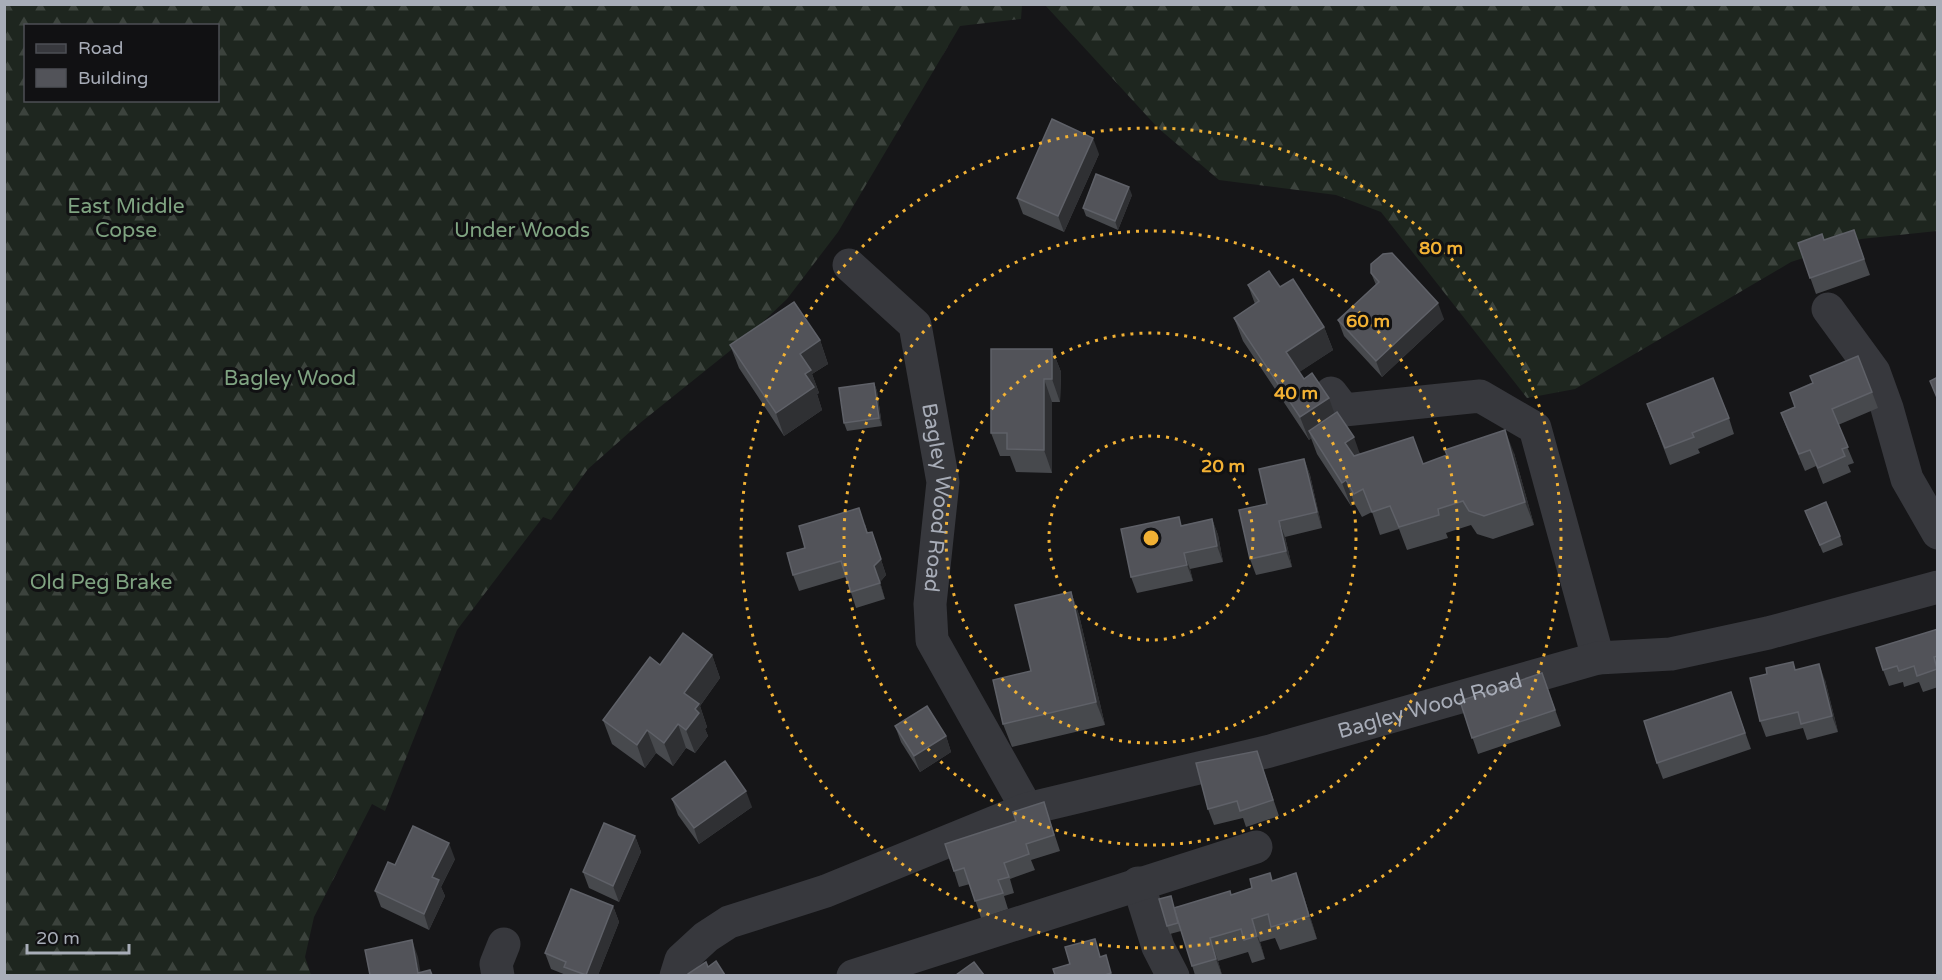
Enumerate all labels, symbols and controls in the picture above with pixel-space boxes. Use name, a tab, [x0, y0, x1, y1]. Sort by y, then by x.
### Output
legend	[24, 24, 219, 102]
text: Road	[78, 37, 123, 59]
text: Building	[78, 67, 148, 89]
park label: East Middle Copse	[67, 194, 185, 243]
park label: Under Woods	[454, 218, 590, 243]
text: 80 m	[1419, 237, 1463, 259]
text: 60 m	[1346, 310, 1390, 332]
park label: Bagley Wood	[224, 366, 356, 391]
text: 40 m	[1274, 382, 1318, 404]
street label: Bagley Wood Road	[916, 401, 956, 593]
text: 20 m	[1201, 455, 1245, 477]
centre of rings	[1141, 528, 1161, 548]
park label: Old Peg Brake	[30, 570, 172, 595]
street label: Bagley Wood Road	[1335, 668, 1525, 744]
scale bar	[27, 917, 129, 955]
text: 20 m	[36, 927, 80, 949]

